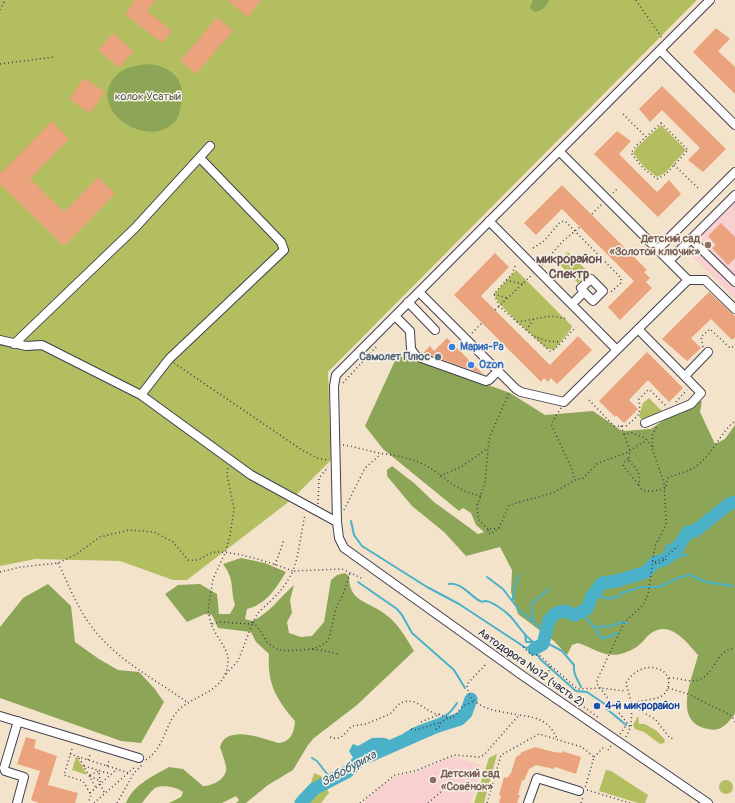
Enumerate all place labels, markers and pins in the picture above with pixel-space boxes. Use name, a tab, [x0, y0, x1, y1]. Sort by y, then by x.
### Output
place label: Детский сад «Золотой ключик»	[610, 232, 700, 258]
marker: Детский сад «Золотой ключик»	[703, 240, 713, 250]
place label: Мария-Ра	[460, 340, 504, 354]
marker: Мария-Ра	[447, 342, 457, 352]
place label: Самолет Плюс	[359, 350, 430, 364]
marker: Самолет Плюс	[433, 352, 443, 362]
place label: Ozon	[479, 358, 504, 372]
marker: Ozon	[466, 360, 476, 370]
place label: 4-й микрорайон	[605, 699, 680, 713]
marker: 4-й микрорайон	[592, 701, 602, 711]
place label: Детский сад «Совёнок»	[441, 767, 500, 793]
marker: Детский сад «Совёнок»	[428, 775, 438, 785]

